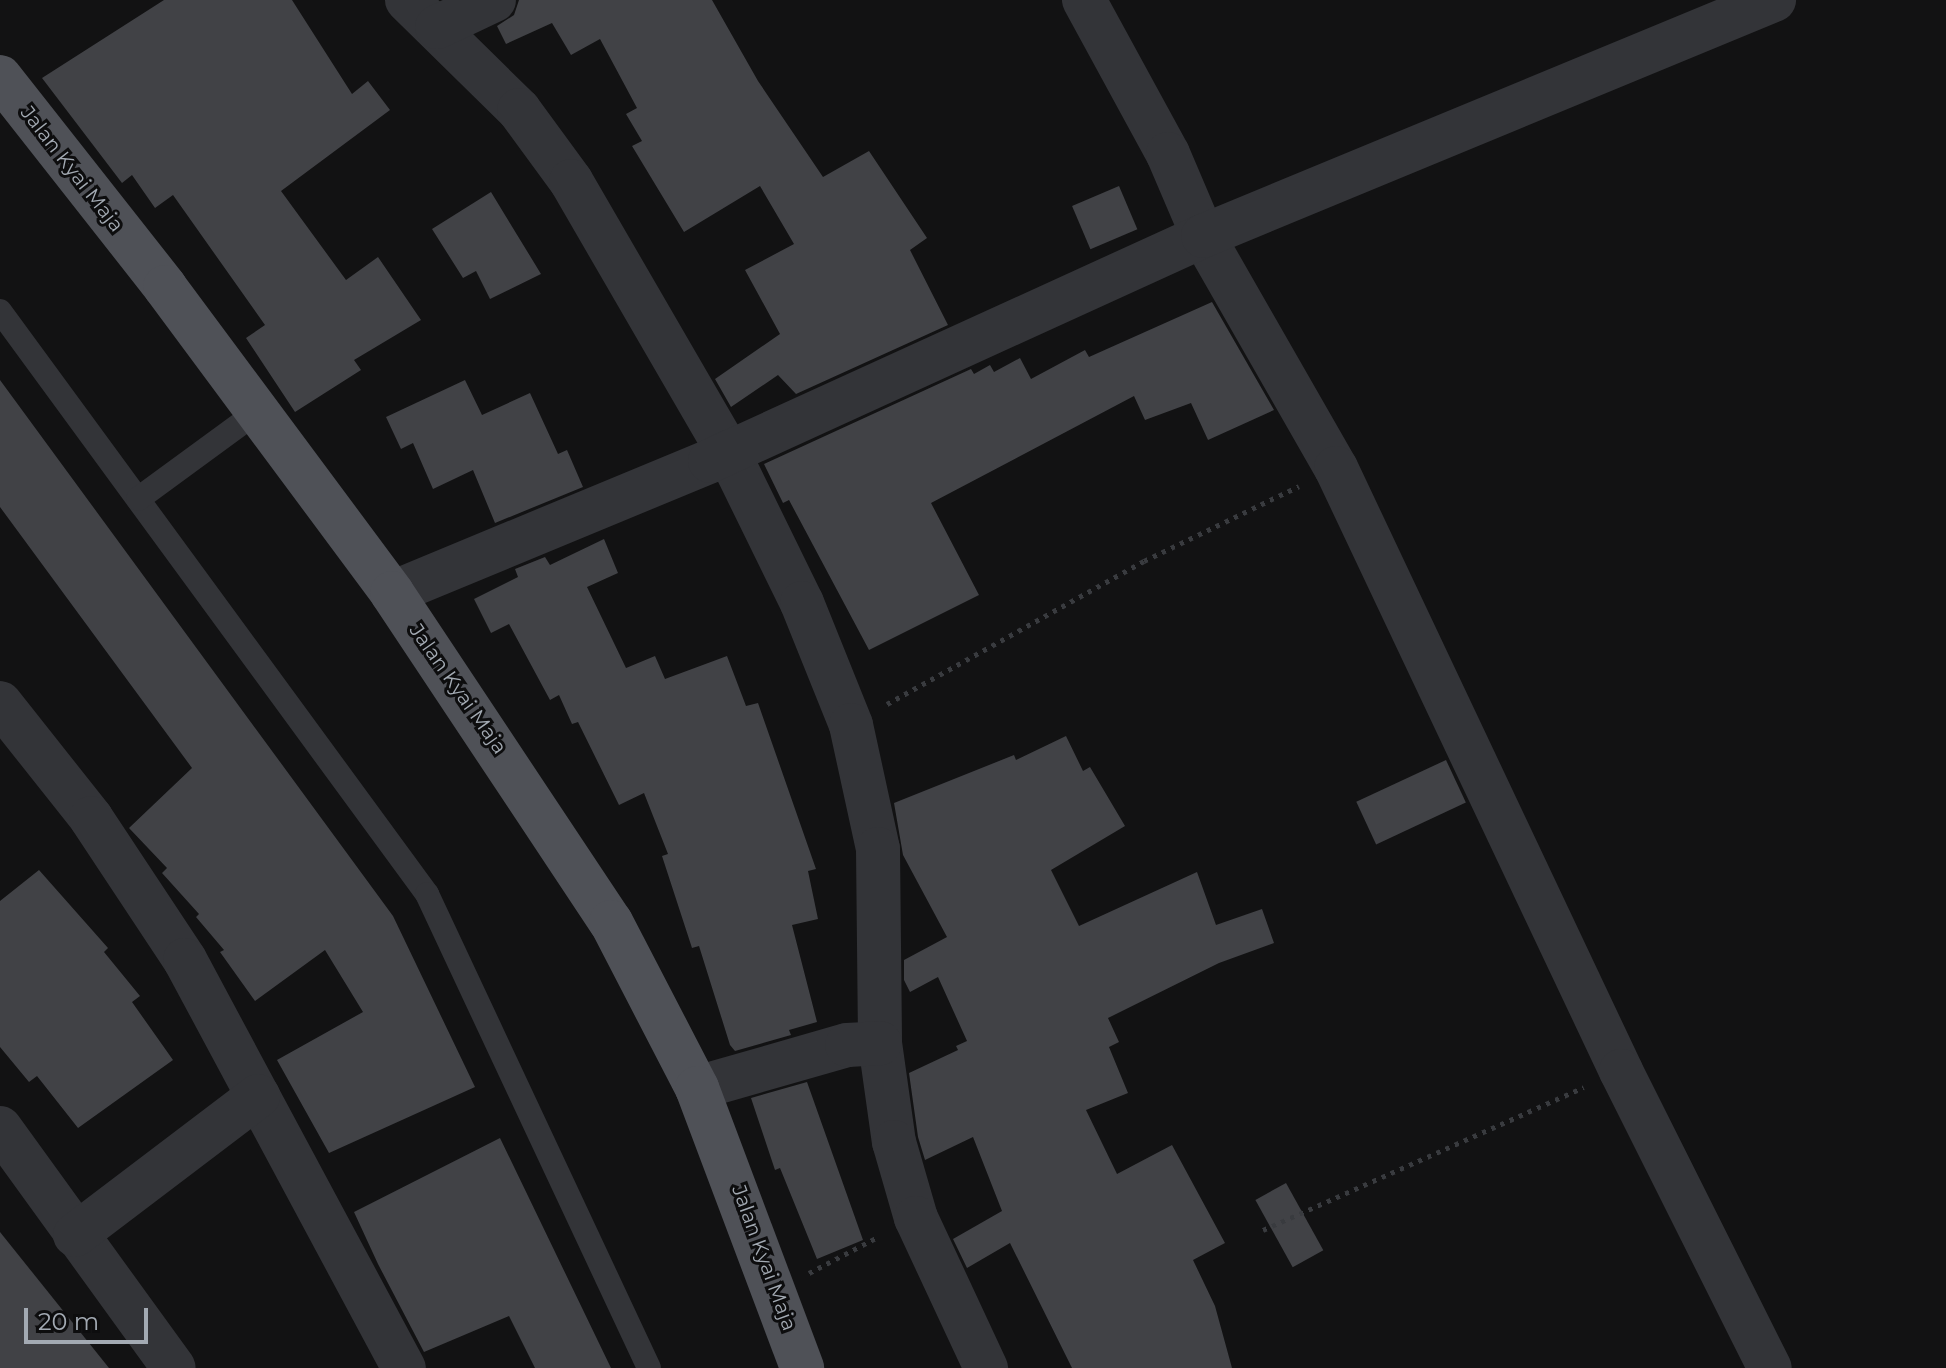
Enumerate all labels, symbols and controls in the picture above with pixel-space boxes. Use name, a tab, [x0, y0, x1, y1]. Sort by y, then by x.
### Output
street label: Jalan Kyai Maja	[15, 101, 129, 237]
street label: Jalan Kyai Maja	[404, 619, 512, 759]
street label: Jalan Kyai Maja	[727, 1182, 801, 1334]
scale bar	[28, 1292, 152, 1342]
text: 20 m	[38, 1307, 99, 1336]

